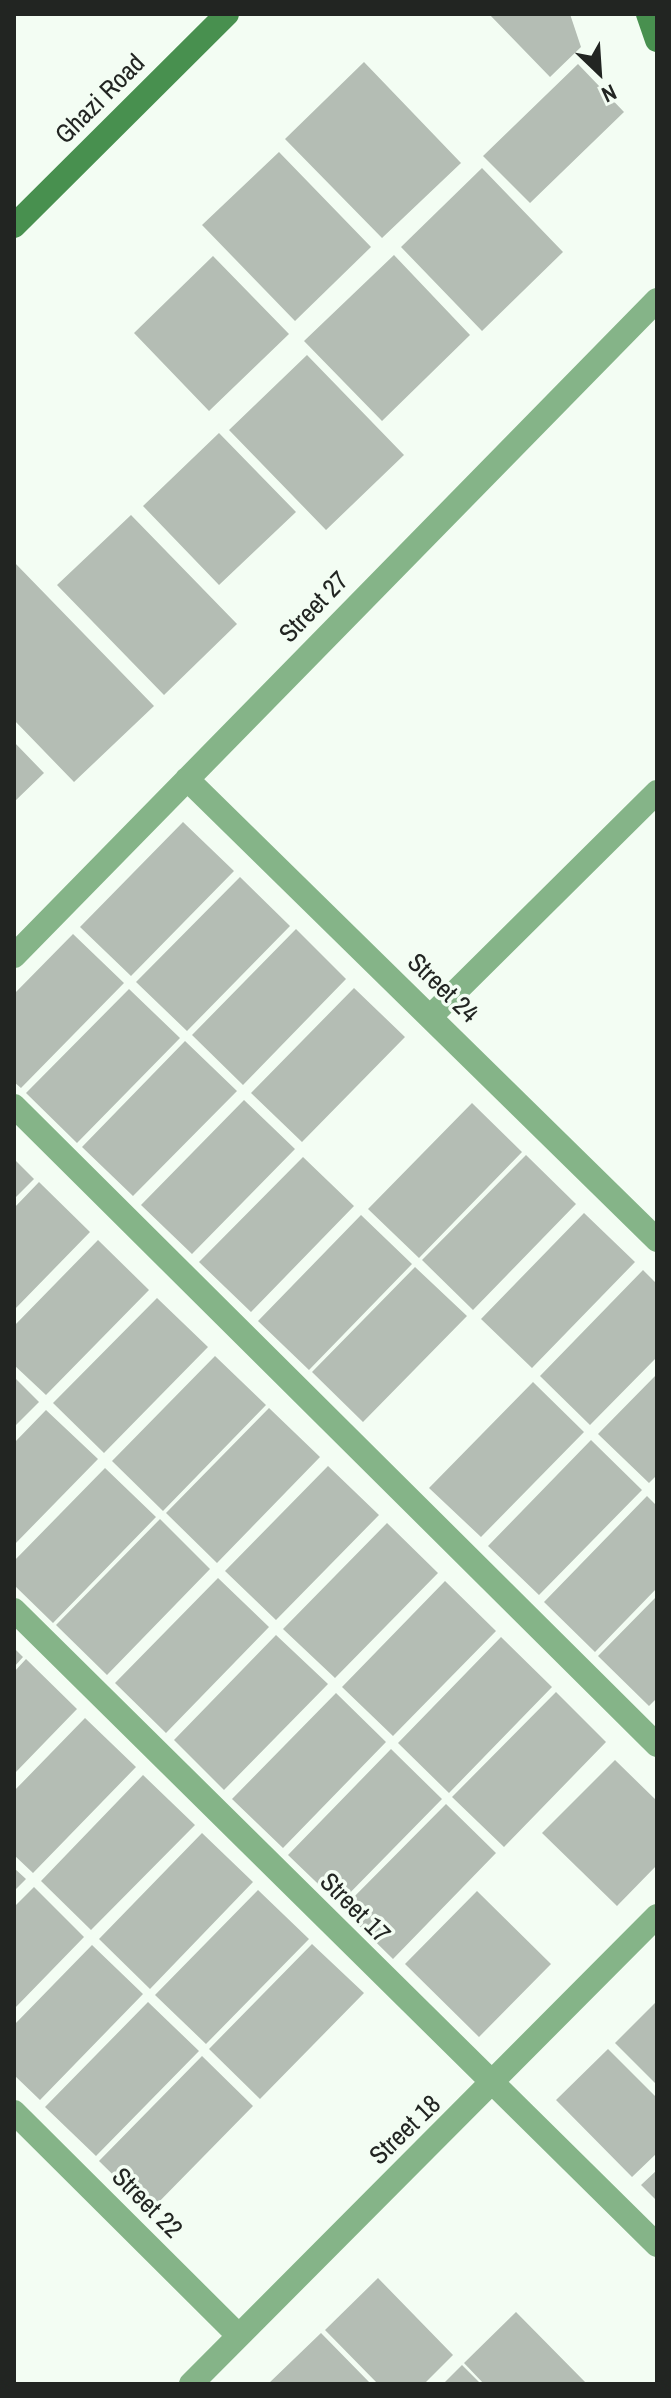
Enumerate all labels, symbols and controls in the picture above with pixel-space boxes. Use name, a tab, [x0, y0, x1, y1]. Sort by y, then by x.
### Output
north arrow	[559, 32, 639, 112]
street label: Ghazi Road	[50, 49, 152, 151]
text: N	[597, 77, 621, 110]
street label: Street 27	[274, 566, 356, 650]
street label: Street 24	[400, 948, 484, 1030]
street label: Street 17	[312, 1867, 396, 1951]
street label: Street 18	[364, 2090, 448, 2172]
street label: Street 22	[104, 2162, 188, 2246]

